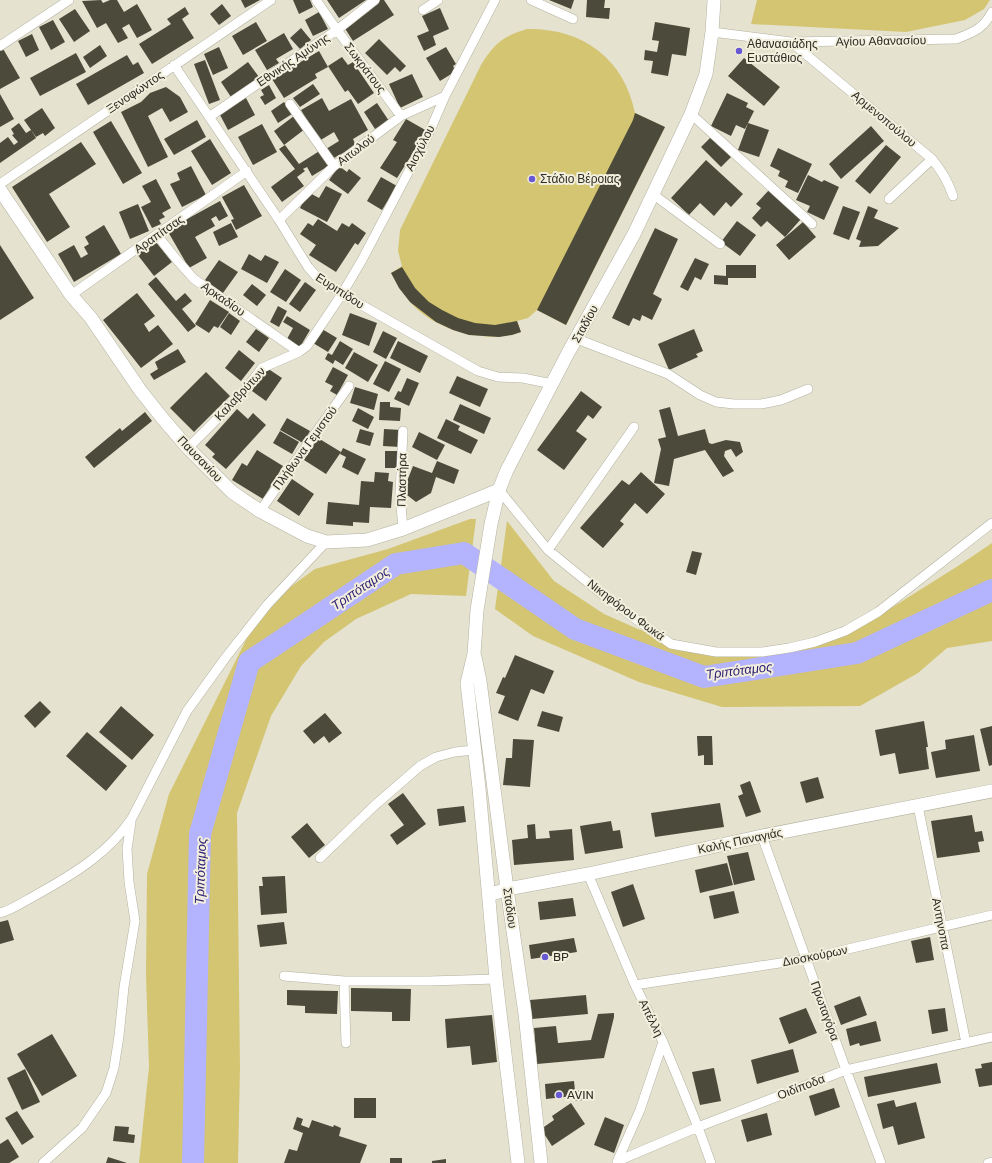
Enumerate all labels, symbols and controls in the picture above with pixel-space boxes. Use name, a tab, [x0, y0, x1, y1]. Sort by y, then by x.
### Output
street label: Εθνικής Αμύνης	[254, 30, 332, 89]
street label: Αγίου Αθανασίου	[836, 33, 926, 49]
place label: Αθανασιάδης Ευστάθιος	[747, 37, 818, 65]
street label: Σωκράτους	[341, 40, 389, 96]
marker: Αθανασιάδης Ευστάθιος	[734, 46, 744, 56]
street label: Ξενοφώντος	[104, 68, 166, 116]
street label: Αρμενοπούλου	[849, 88, 919, 150]
street label: Αισχύλου	[402, 123, 438, 173]
street label: Αιτωλού	[334, 131, 378, 169]
place label: Στάδιο Βέροιας	[540, 172, 620, 186]
marker: Στάδιο Βέροιας	[527, 174, 537, 184]
street label: Αραπίτσας	[131, 212, 187, 256]
street label: Ευριπίδου	[313, 270, 367, 312]
street label: Αρκαδίου	[198, 279, 248, 319]
street label: Σταδίου	[569, 303, 601, 345]
street label: Καλαβρύτων	[212, 364, 268, 424]
street label: Πλήθωνα Γεμιστού	[270, 403, 340, 493]
street label: Παυσανίου	[175, 433, 225, 485]
street label: Πλαστήρα	[395, 453, 409, 507]
water label: Τριπόταμος	[328, 563, 393, 613]
street label: Νικηφόρου Φωκά	[585, 576, 667, 644]
water label: Τριπόταμος	[705, 659, 774, 682]
street label: Καλής Παναγιάς	[696, 825, 784, 857]
water label: Τριπόταμος	[192, 837, 209, 905]
street label: Σταδίου	[500, 887, 520, 929]
street label: Αντηνοπα	[929, 897, 953, 951]
street label: Διοσκούρων	[781, 943, 849, 969]
place label: BP	[553, 950, 569, 964]
marker: BP	[540, 952, 550, 962]
street label: Πρωταγόρα	[808, 979, 842, 1043]
street label: Απέλλη	[636, 997, 666, 1039]
street label: Οιδίποδα	[775, 1072, 827, 1102]
place label: AVIN	[567, 1088, 594, 1102]
marker: AVIN	[554, 1090, 564, 1100]

